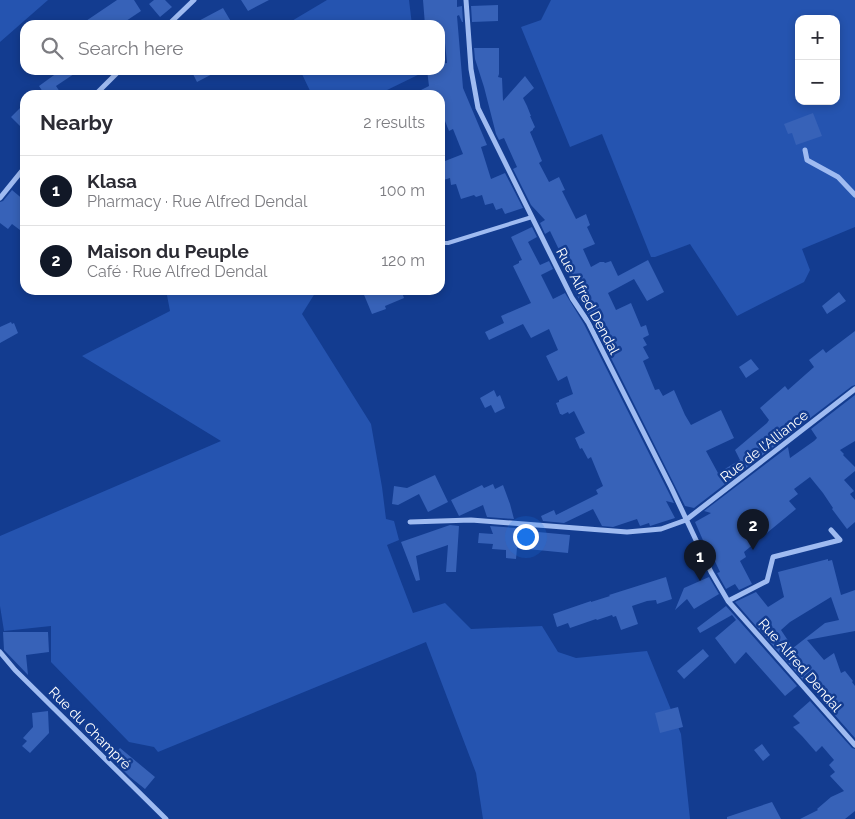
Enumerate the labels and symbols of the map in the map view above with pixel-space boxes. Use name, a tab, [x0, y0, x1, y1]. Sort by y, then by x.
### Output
street label: Rue Alfred Dendal	[553, 245, 623, 357]
street label: Rue de l'Alliance	[717, 407, 811, 485]
pin: 2	[737, 509, 769, 550]
your location	[513, 524, 539, 550]
pin: 1	[684, 540, 716, 581]
street label: Rue Alfred Dendal	[755, 615, 845, 715]
street label: Rue du Champré	[46, 684, 134, 772]

